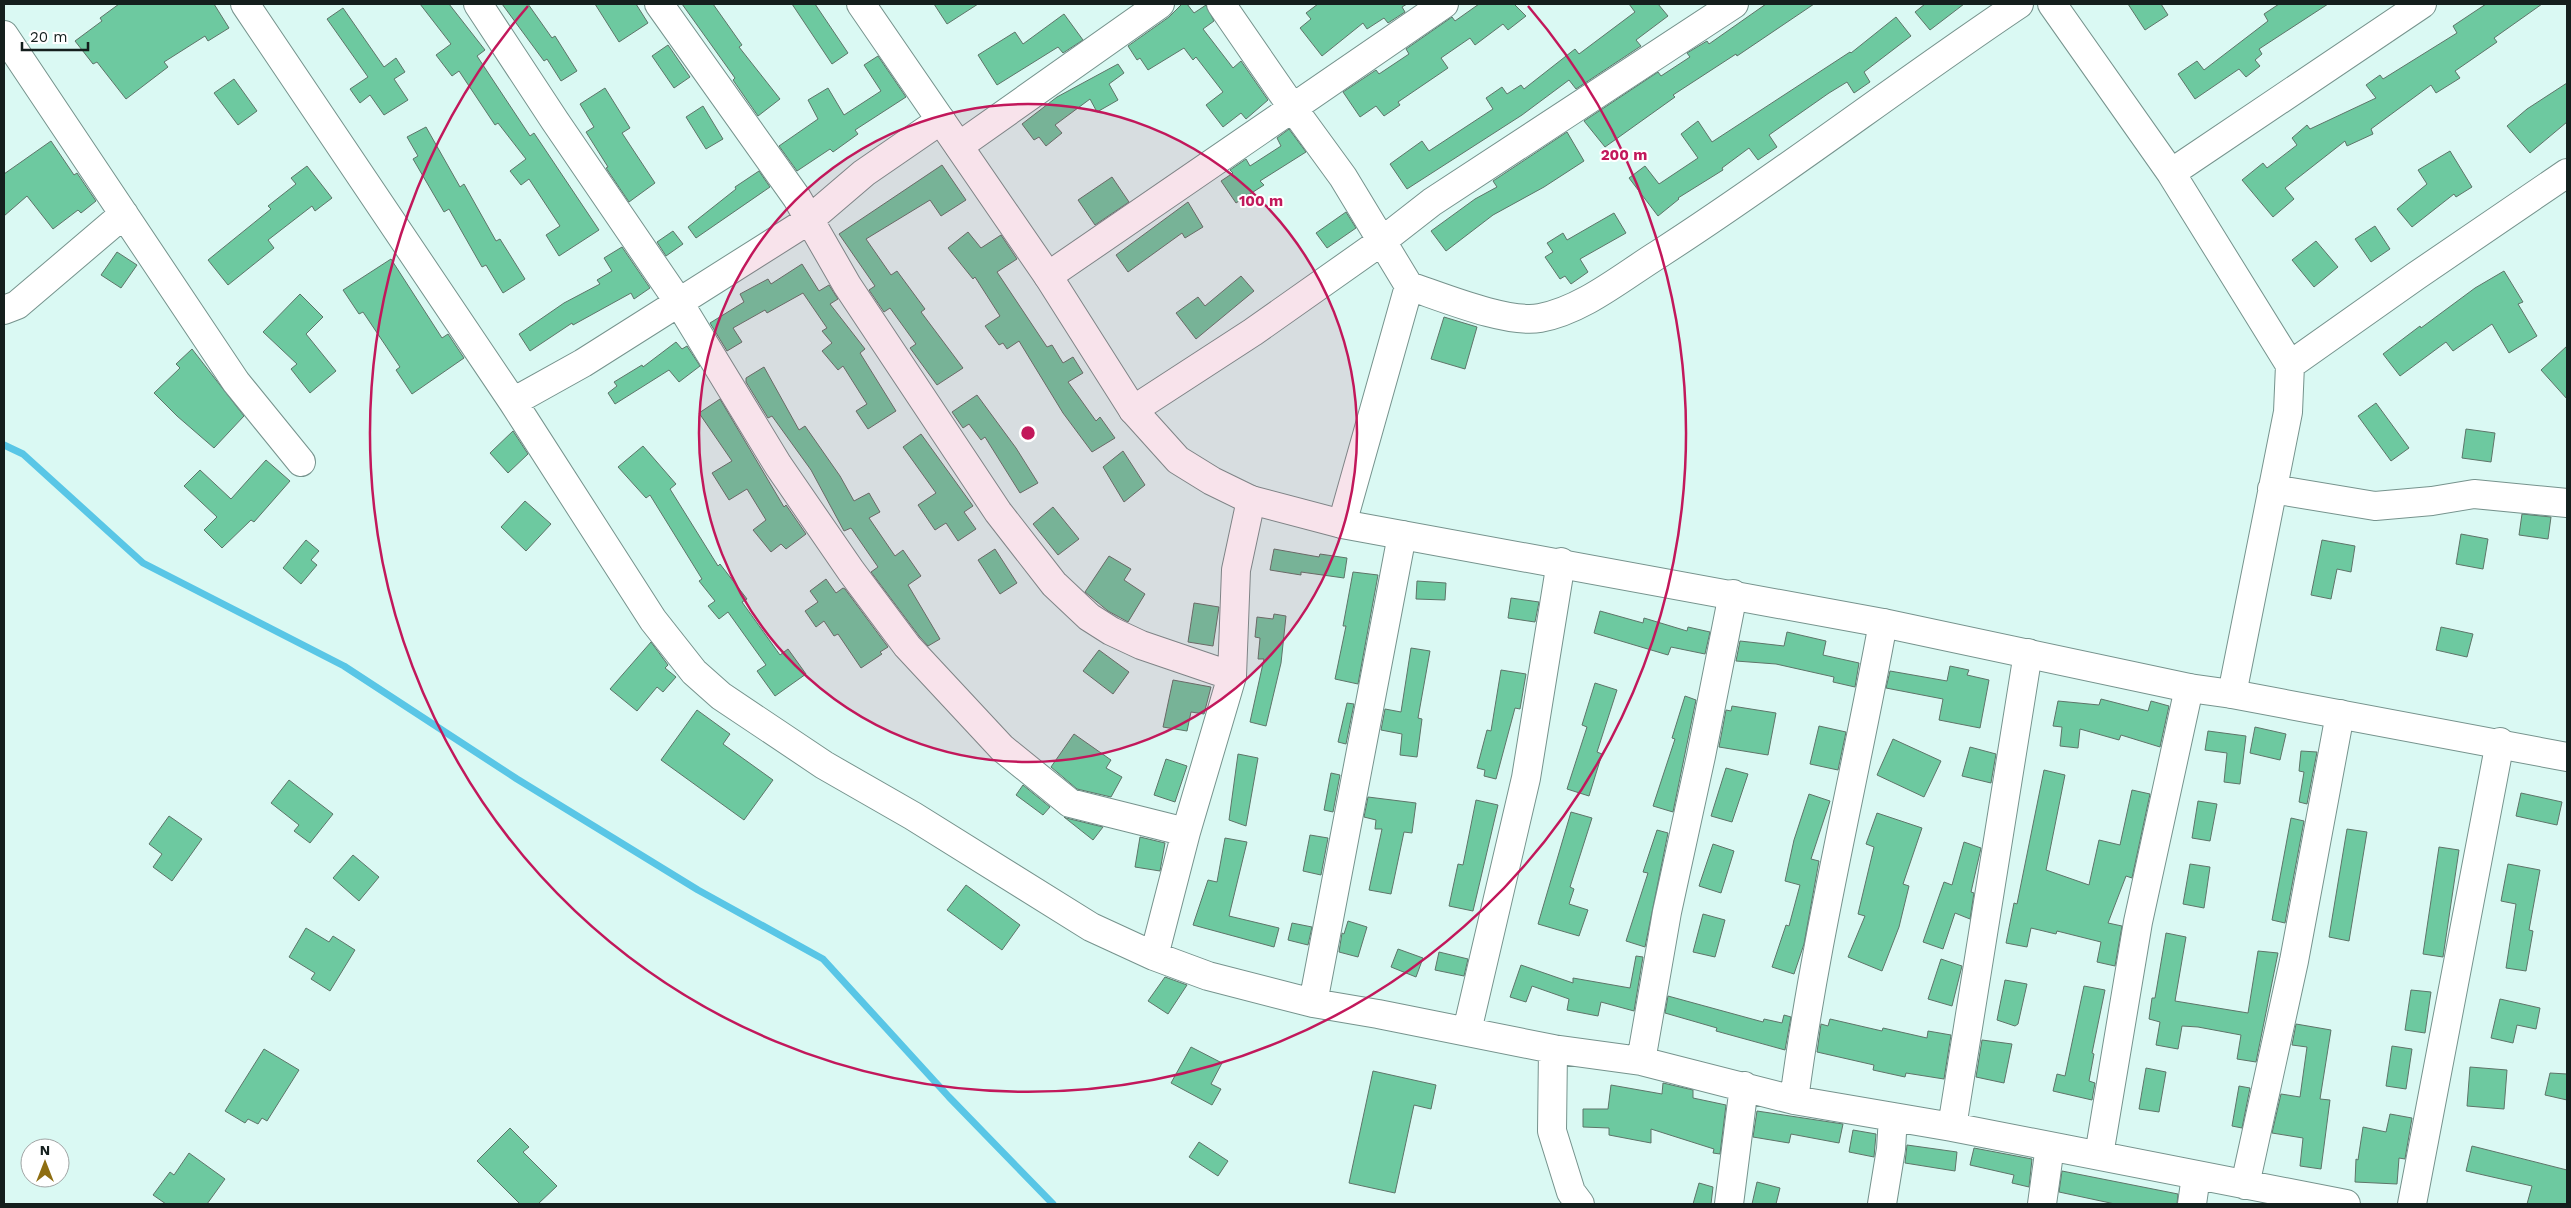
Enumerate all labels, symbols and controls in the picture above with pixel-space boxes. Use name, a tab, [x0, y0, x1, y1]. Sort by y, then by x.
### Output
scale bar	[22, 20, 89, 52]
text: 20 m	[30, 28, 68, 46]
text: 200 m	[1601, 146, 1647, 164]
text: 100 m	[1239, 192, 1283, 210]
centre of rings	[1019, 424, 1037, 442]
north arrow	[20, 1138, 70, 1188]
text: N	[40, 1142, 50, 1158]

